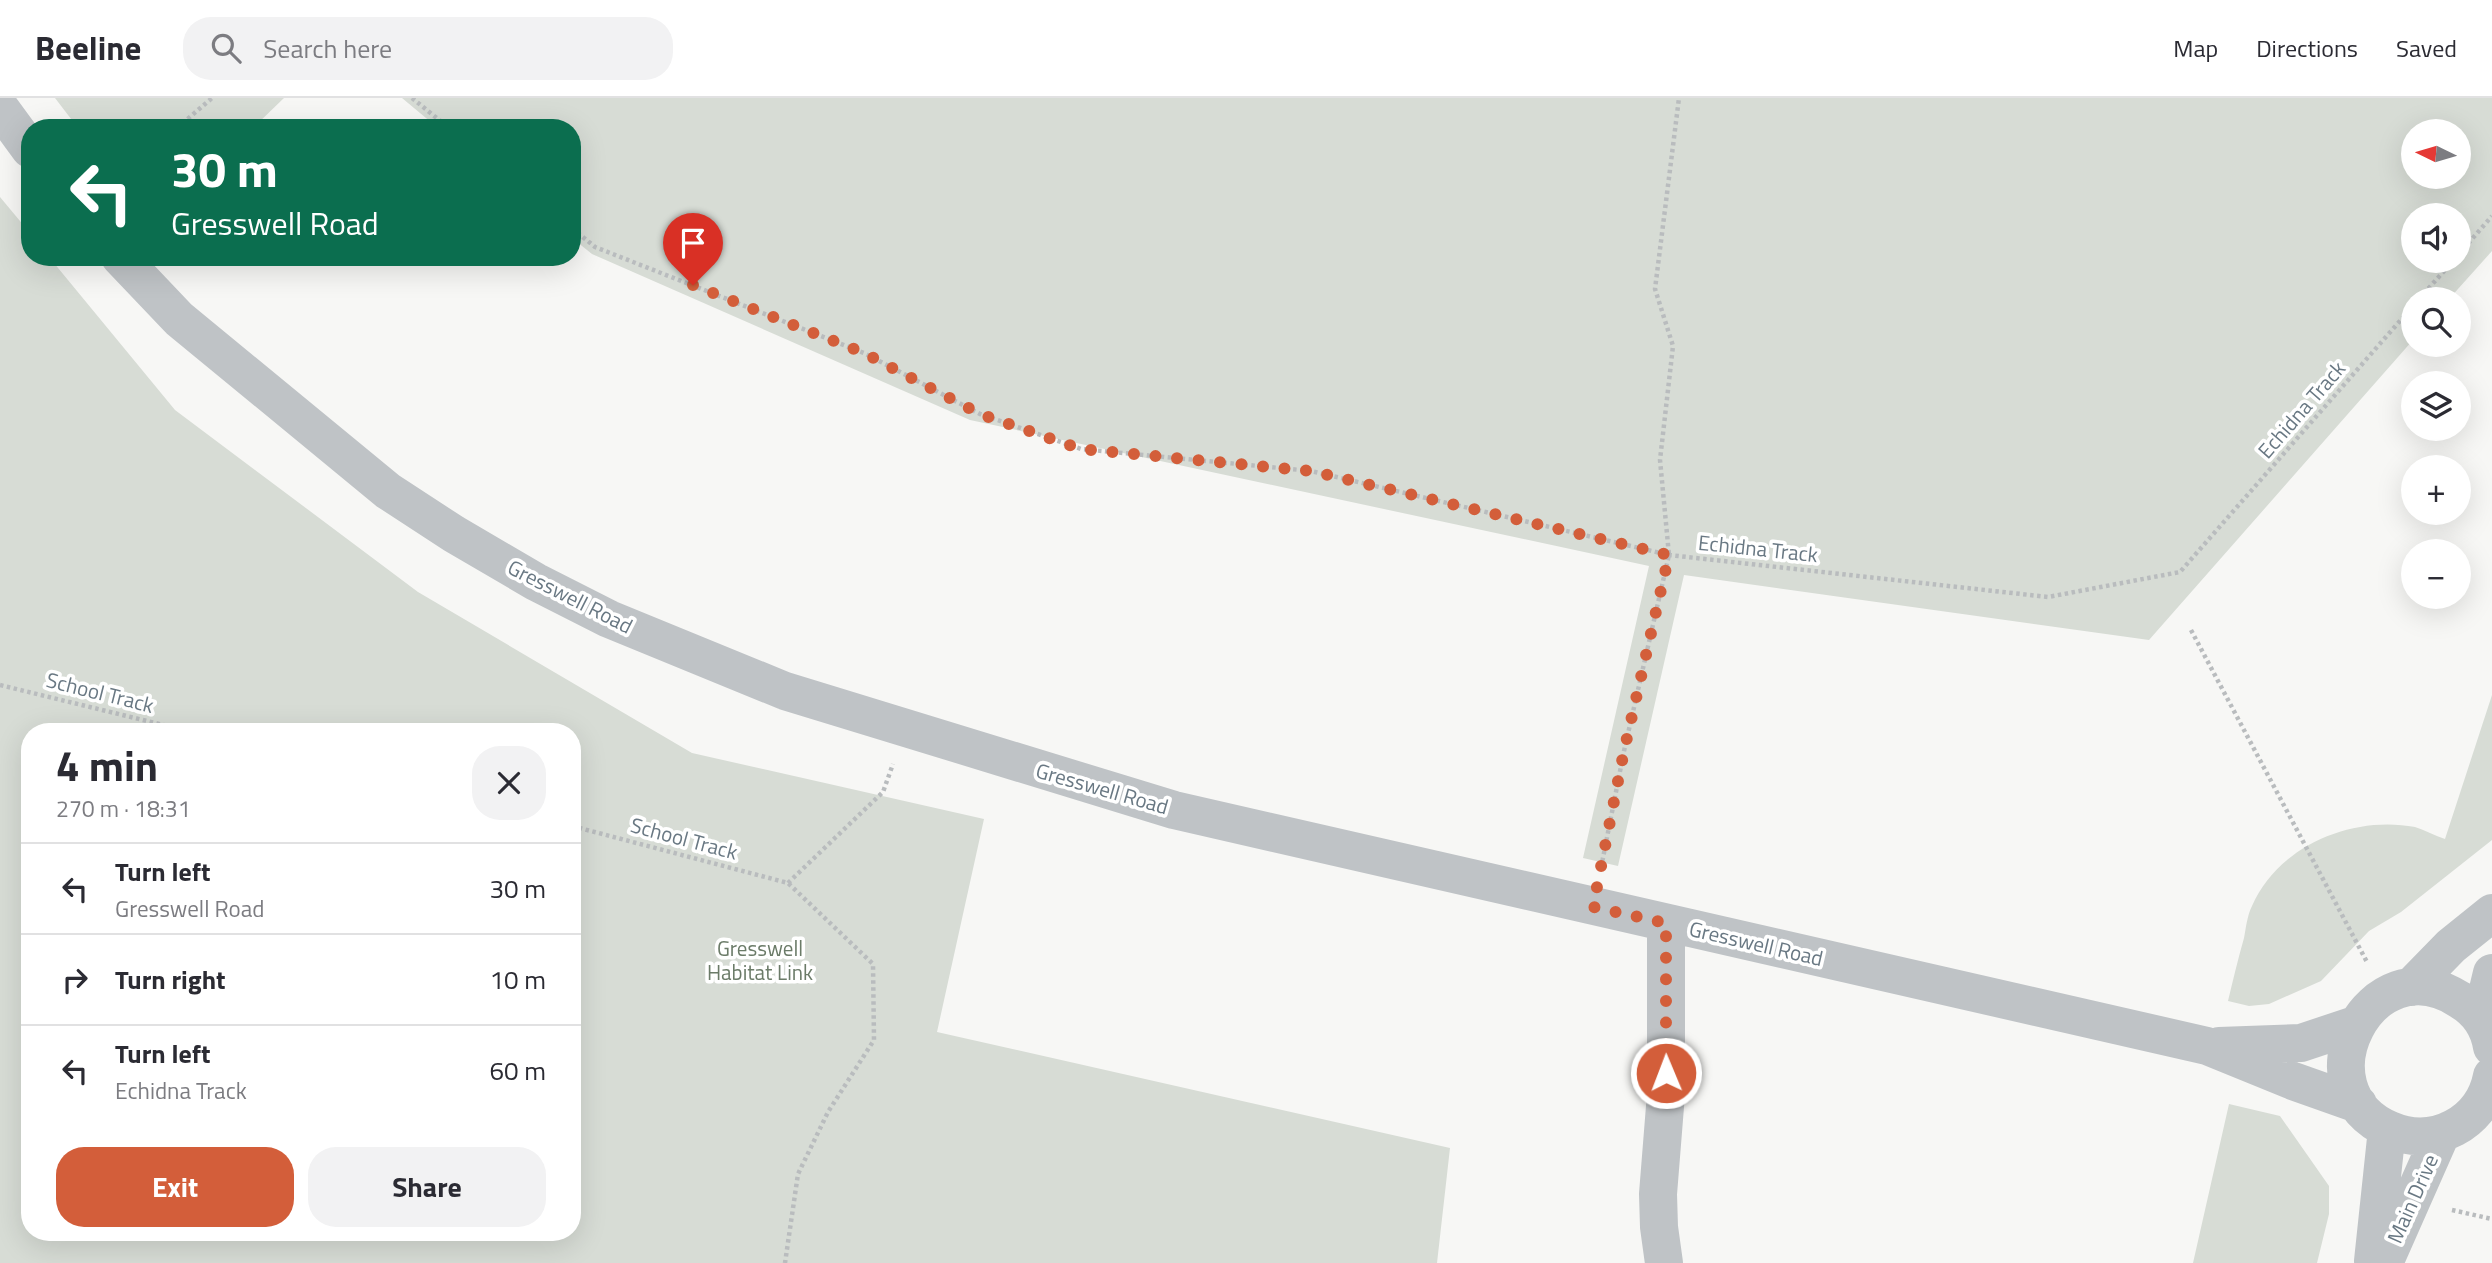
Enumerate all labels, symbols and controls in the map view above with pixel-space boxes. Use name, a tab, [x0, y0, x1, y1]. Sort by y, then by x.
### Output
search box	[183, 17, 673, 80]
text: Beeline	[35, 23, 141, 73]
icon: search	[207, 29, 245, 67]
text: Search here	[263, 29, 392, 68]
text: Map	[2173, 30, 2218, 66]
text: Directions	[2256, 30, 2358, 66]
text: Saved	[2396, 30, 2457, 66]
north arrow	[2401, 119, 2471, 189]
map controls	[2401, 119, 2471, 609]
text: 30 m	[171, 131, 278, 206]
icon: left	[56, 147, 147, 238]
text: Gresswell Road	[171, 199, 379, 247]
button: sound	[2401, 203, 2471, 273]
pin	[663, 213, 723, 285]
icon: arrive	[674, 224, 712, 262]
button: search	[2401, 287, 2471, 357]
street label: Echidna Track	[2250, 353, 2353, 465]
button: layers	[2401, 371, 2471, 441]
button: +	[2401, 455, 2471, 525]
street label: Echidna Track	[1697, 526, 1820, 570]
button: −	[2401, 539, 2471, 609]
street label: Gresswell Road	[502, 551, 638, 641]
street label: School Track	[43, 663, 157, 721]
text: 4 min	[56, 733, 158, 797]
button: close	[472, 746, 546, 820]
street label: Gresswell Road	[1032, 754, 1172, 822]
text: 270 m · 18:31	[56, 791, 191, 826]
street label: School Track	[627, 808, 741, 868]
text: Turn left	[115, 852, 210, 891]
text: 30 m	[489, 869, 546, 908]
icon: left	[56, 870, 94, 908]
text: Gresswell Road	[115, 891, 264, 926]
street label: Gresswell Road	[1686, 912, 1826, 974]
park label: Gresswell Habitat Link	[707, 932, 813, 988]
text: Turn right	[115, 960, 226, 999]
text: 10 m	[489, 960, 546, 999]
icon: right	[56, 961, 94, 999]
text: Turn left	[115, 1034, 210, 1073]
position arrow	[1629, 1036, 1703, 1110]
text: 60 m	[489, 1051, 546, 1090]
icon: left	[56, 1052, 94, 1090]
text: Echidna Track	[115, 1073, 247, 1108]
button: Exit	[56, 1147, 294, 1227]
button: Share	[308, 1147, 546, 1227]
street label: Main Drive	[2378, 1149, 2446, 1248]

